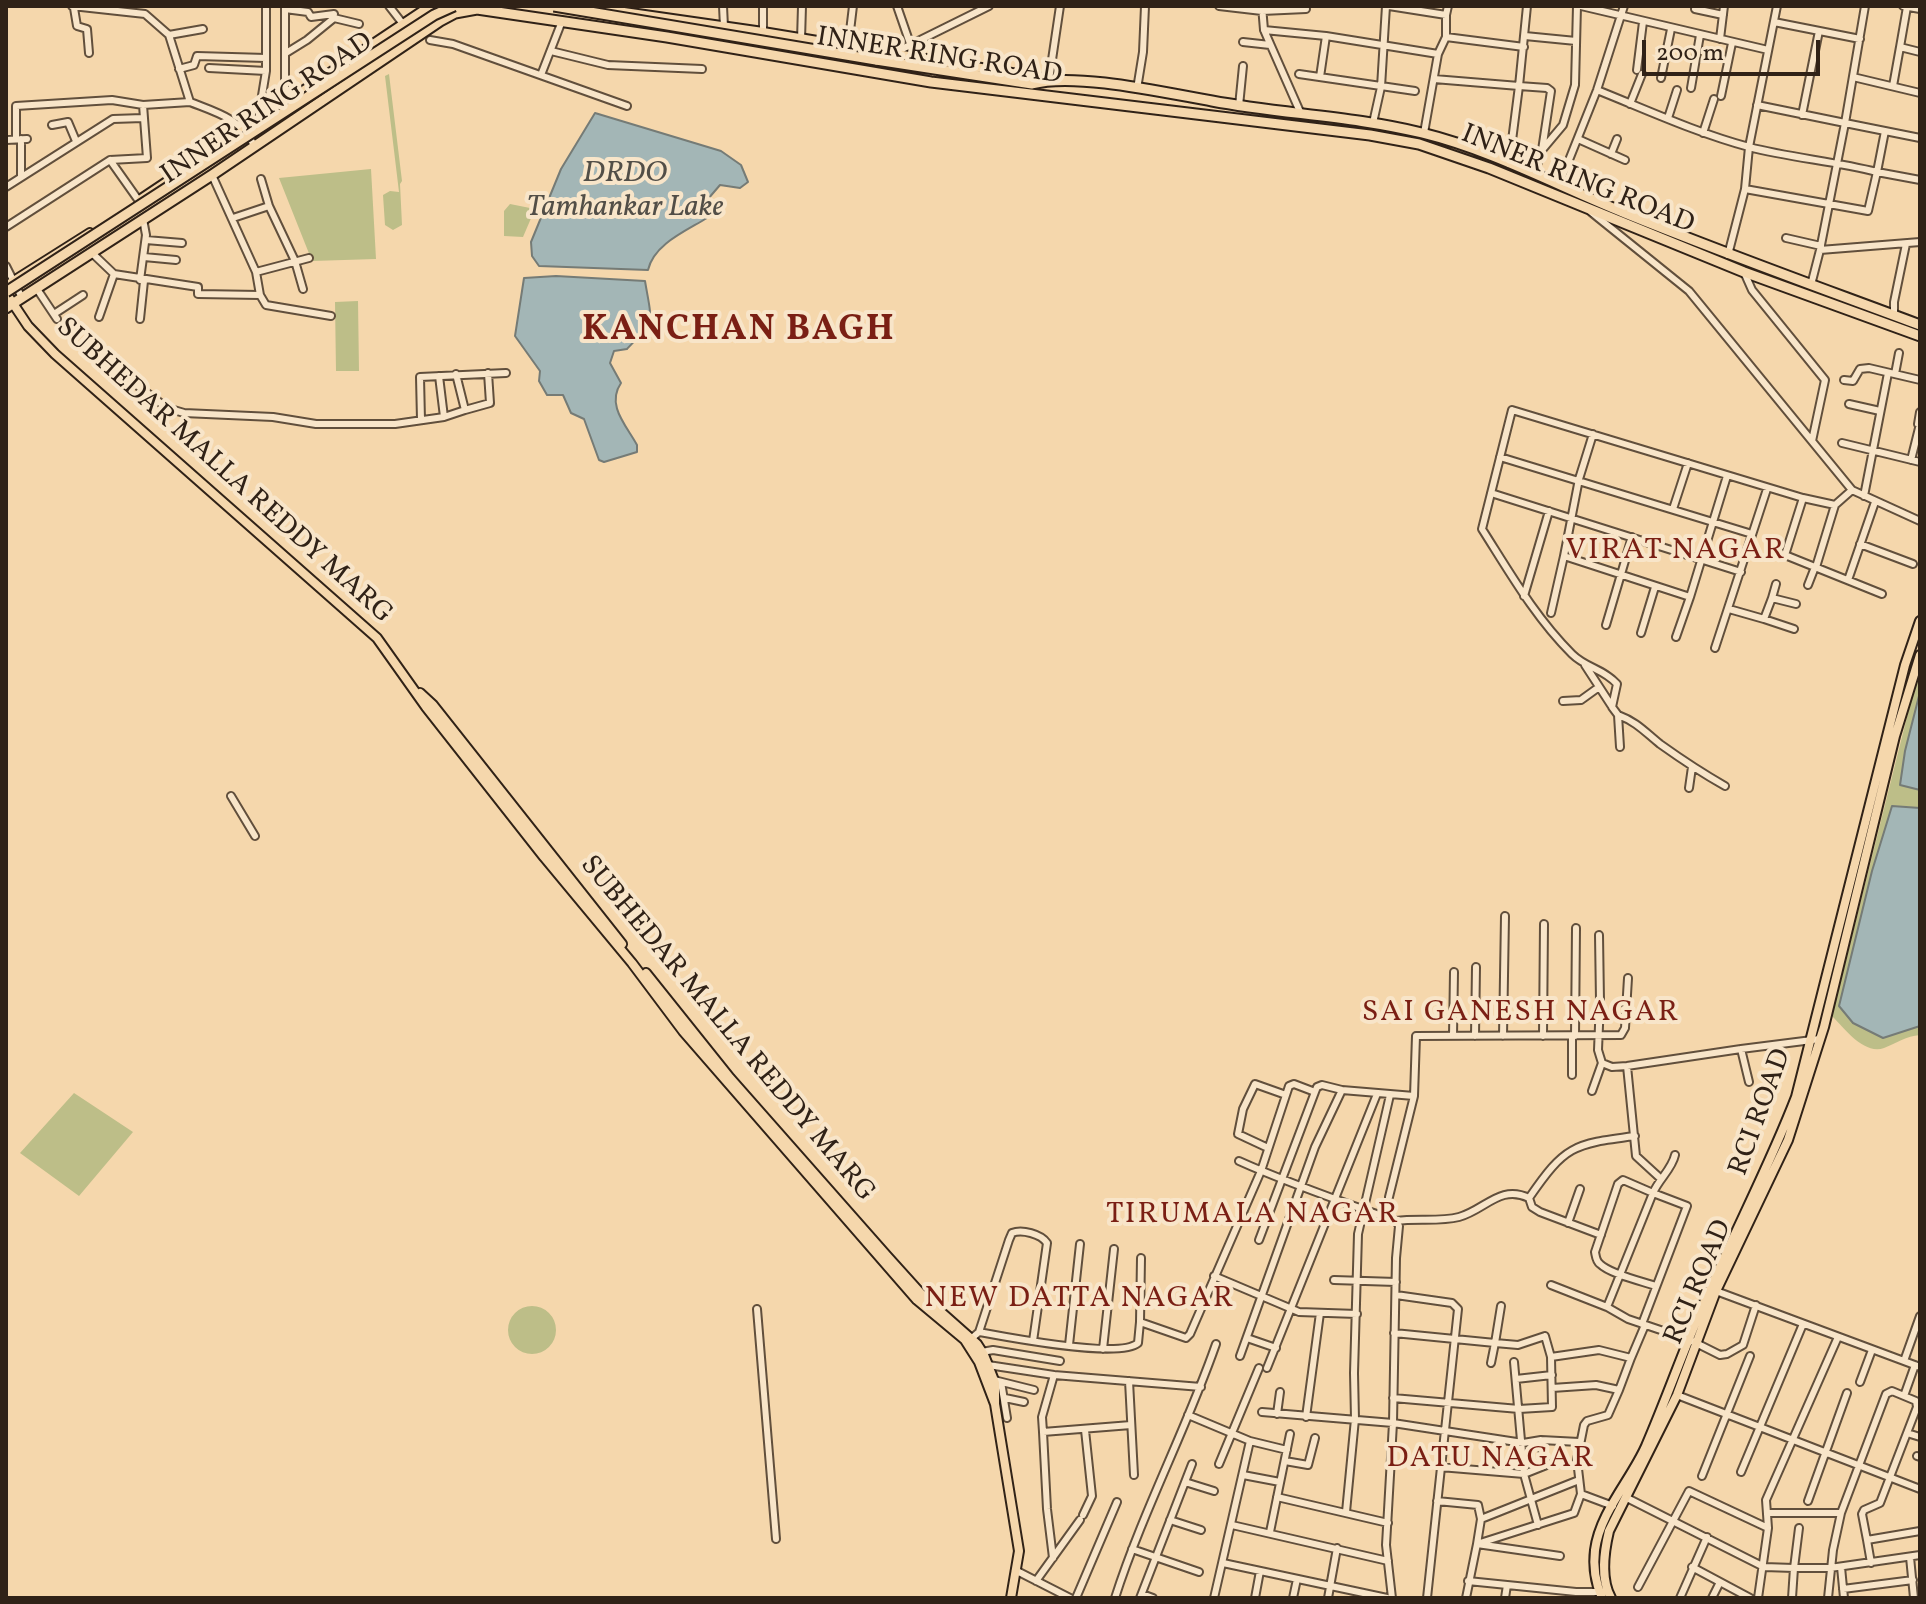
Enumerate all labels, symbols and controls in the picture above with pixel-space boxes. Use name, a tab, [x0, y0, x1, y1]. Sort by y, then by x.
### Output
street label: INNER RING ROAD	[814, 22, 1064, 94]
scale bar	[1646, 24, 1824, 74]
street label: INNER RING ROAD	[156, 27, 380, 193]
text: 200 m	[1656, 37, 1724, 71]
street label: INNER RING ROAD	[1456, 119, 1698, 243]
water label: DRDO Tamhankar Lake	[527, 157, 723, 228]
district label: KANCHAN BAGH	[582, 310, 896, 354]
street label: SUBHEDAR MALLA REDDY MARG	[48, 312, 398, 632]
district label: VIRAT NAGAR	[1565, 534, 1787, 570]
street label: SUBHEDAR MALLA REDDY MARG	[571, 850, 881, 1210]
district label: SAI GANESH NAGAR	[1362, 996, 1680, 1032]
street label: RCI ROAD	[1724, 1045, 1800, 1181]
district label: TIRUMALA NAGAR	[1106, 1198, 1400, 1234]
street label: RCI ROAD	[1659, 1216, 1741, 1350]
district label: NEW DATTA NAGAR	[925, 1282, 1235, 1318]
district label: DATU NAGAR	[1387, 1442, 1595, 1478]

